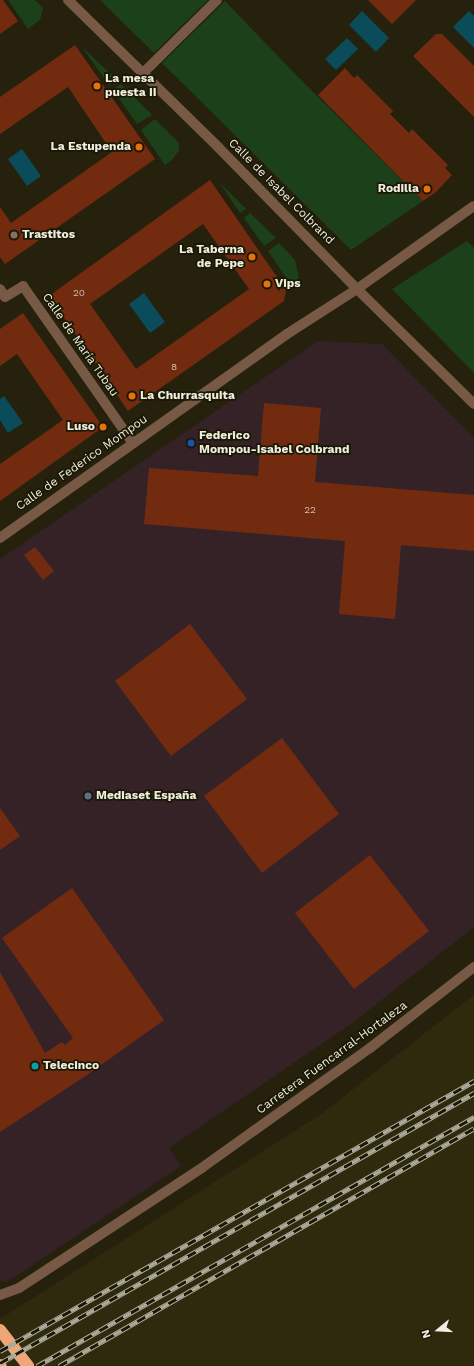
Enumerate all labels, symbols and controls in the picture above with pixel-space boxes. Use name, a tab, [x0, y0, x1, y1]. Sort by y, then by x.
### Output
place label: La mesa puesta II	[105, 72, 157, 100]
marker: La mesa puesta II	[92, 81, 102, 91]
street label: Calle de Isabel Colbrand	[225, 136, 337, 248]
place label: La Estupenda	[50, 140, 131, 154]
marker: La Estupenda	[134, 142, 144, 152]
place label: Rodilla	[378, 182, 419, 196]
marker: Rodilla	[422, 184, 432, 194]
place label: Trastitos	[22, 228, 75, 242]
marker: Trastitos	[9, 230, 19, 240]
place label: La Taberna de Pepe	[179, 243, 244, 271]
marker: La Taberna de Pepe	[247, 252, 257, 262]
place label: Vips	[275, 277, 301, 291]
marker: Vips	[262, 279, 272, 289]
house number: 20	[73, 287, 85, 299]
street label: Calle de María Tubau	[39, 290, 121, 400]
house number: 8	[171, 361, 177, 373]
place label: La Churrasquita	[140, 389, 235, 403]
marker: La Churrasquita	[127, 391, 137, 401]
street label: Calle de Federico Mompou	[14, 412, 150, 514]
place label: Luso	[67, 420, 95, 434]
marker: Luso	[98, 422, 108, 432]
place label: Federico Mompou-Isabel Colbrand	[199, 429, 350, 457]
marker: Federico Mompou-Isabel Colbrand	[186, 438, 196, 448]
house number: 22	[304, 504, 316, 516]
place label: Mediaset España	[96, 789, 196, 803]
marker: Mediaset España	[83, 791, 93, 801]
street label: Carretera Fuencarral-Hortaleza	[254, 998, 410, 1118]
place label: Telecinco	[43, 1059, 99, 1073]
marker: Telecinco	[30, 1061, 40, 1071]
north arrow	[418, 1310, 458, 1350]
text: N	[419, 1328, 434, 1340]

